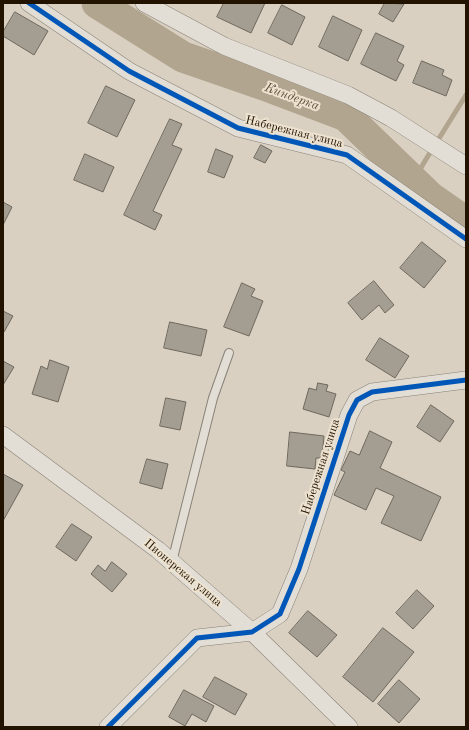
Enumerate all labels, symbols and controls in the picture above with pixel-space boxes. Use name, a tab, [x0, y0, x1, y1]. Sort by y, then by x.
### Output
water label: Киндерка	[263, 80, 321, 114]
street label: Набережная улица	[244, 113, 344, 151]
street label: Набережная улица	[299, 417, 343, 517]
street label: Пионерская улица	[141, 536, 225, 610]

